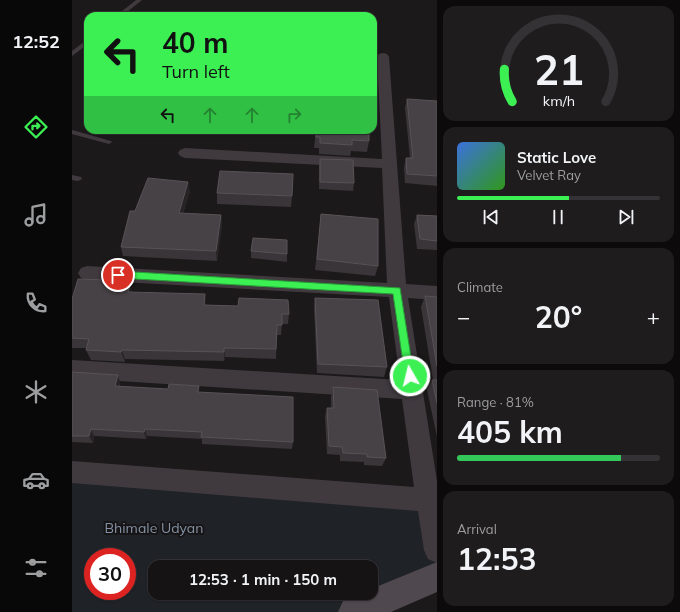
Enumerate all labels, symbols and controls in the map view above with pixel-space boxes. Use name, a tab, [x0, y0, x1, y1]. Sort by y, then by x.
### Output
text: 40 m	[162, 25, 228, 60]
icon: left	[96, 28, 148, 80]
text: 12:52	[12, 30, 60, 53]
text: 21	[534, 42, 583, 94]
text: Turn left	[162, 60, 230, 83]
text: km/h	[542, 91, 575, 109]
icon: left	[157, 104, 179, 126]
icon: ahead	[199, 104, 221, 126]
icon: ahead	[241, 104, 263, 126]
icon: right	[283, 104, 305, 126]
icon: directions	[22, 113, 50, 141]
text: Static Love	[517, 148, 596, 167]
text: Velvet Ray	[517, 167, 581, 183]
icon: music	[22, 201, 50, 229]
icon: previous	[480, 206, 502, 228]
icon: pause	[547, 206, 569, 228]
icon: next	[615, 206, 637, 228]
pin	[101, 258, 135, 292]
icon: arrive	[107, 264, 129, 286]
text: Climate	[457, 279, 503, 295]
icon: phone	[22, 289, 50, 317]
text: 20°	[535, 298, 582, 336]
text: −	[457, 303, 470, 331]
text: +	[647, 303, 660, 331]
position arrow	[389, 355, 431, 397]
icon: climate	[22, 378, 50, 406]
text: Range · 81%	[457, 394, 534, 410]
text: 405 km	[457, 413, 563, 451]
icon: car	[22, 466, 50, 494]
park label: Bhimale Udyan	[105, 519, 203, 537]
text: Arrival	[457, 521, 497, 537]
text: 12:53	[457, 540, 536, 578]
speed limit sign: 30	[84, 548, 136, 600]
icon: filters	[22, 554, 50, 582]
text: 12:53 · 1 min · 150 m	[189, 570, 337, 589]

